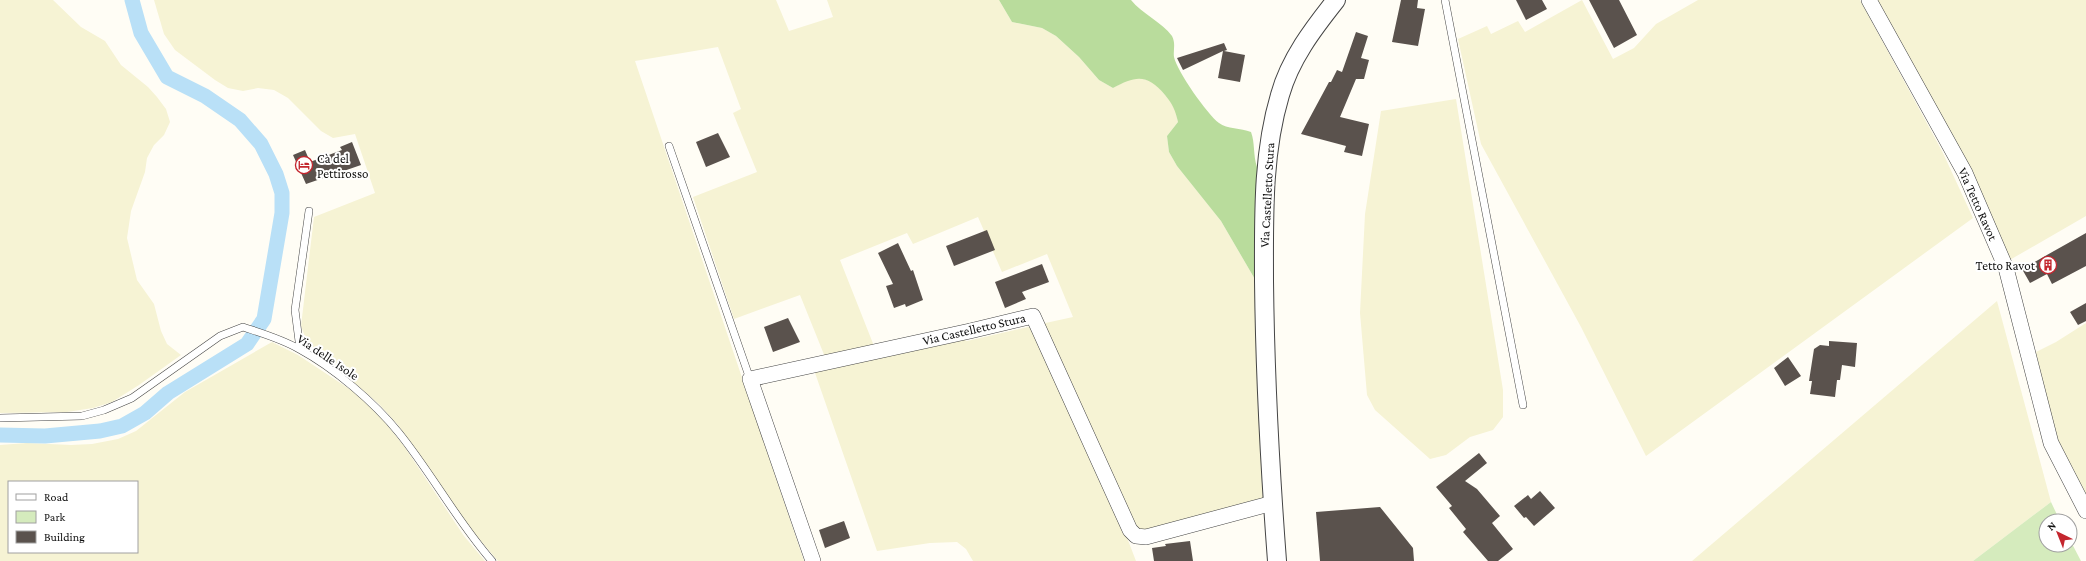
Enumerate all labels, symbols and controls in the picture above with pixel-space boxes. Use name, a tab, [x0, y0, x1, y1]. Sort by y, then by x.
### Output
street label: Via Castelletto Stura	[1257, 142, 1277, 248]
place label: Cà del Pettirosso	[317, 151, 368, 181]
hotel icon: Cà del Pettirosso	[294, 155, 314, 175]
street label: Via Tetto Ravot	[1955, 165, 2001, 244]
building icon: Tetto Ravot	[2038, 255, 2058, 275]
place label: Tetto Ravot	[1976, 258, 2036, 273]
street label: Via Castelletto Stura	[921, 310, 1027, 348]
street label: Via delle Isole	[294, 331, 362, 383]
legend	[8, 481, 138, 553]
text: Road	[44, 490, 69, 504]
text: Park	[44, 510, 66, 524]
north arrow	[2038, 513, 2078, 553]
text: N	[2044, 518, 2058, 533]
text: Building	[44, 530, 85, 544]

